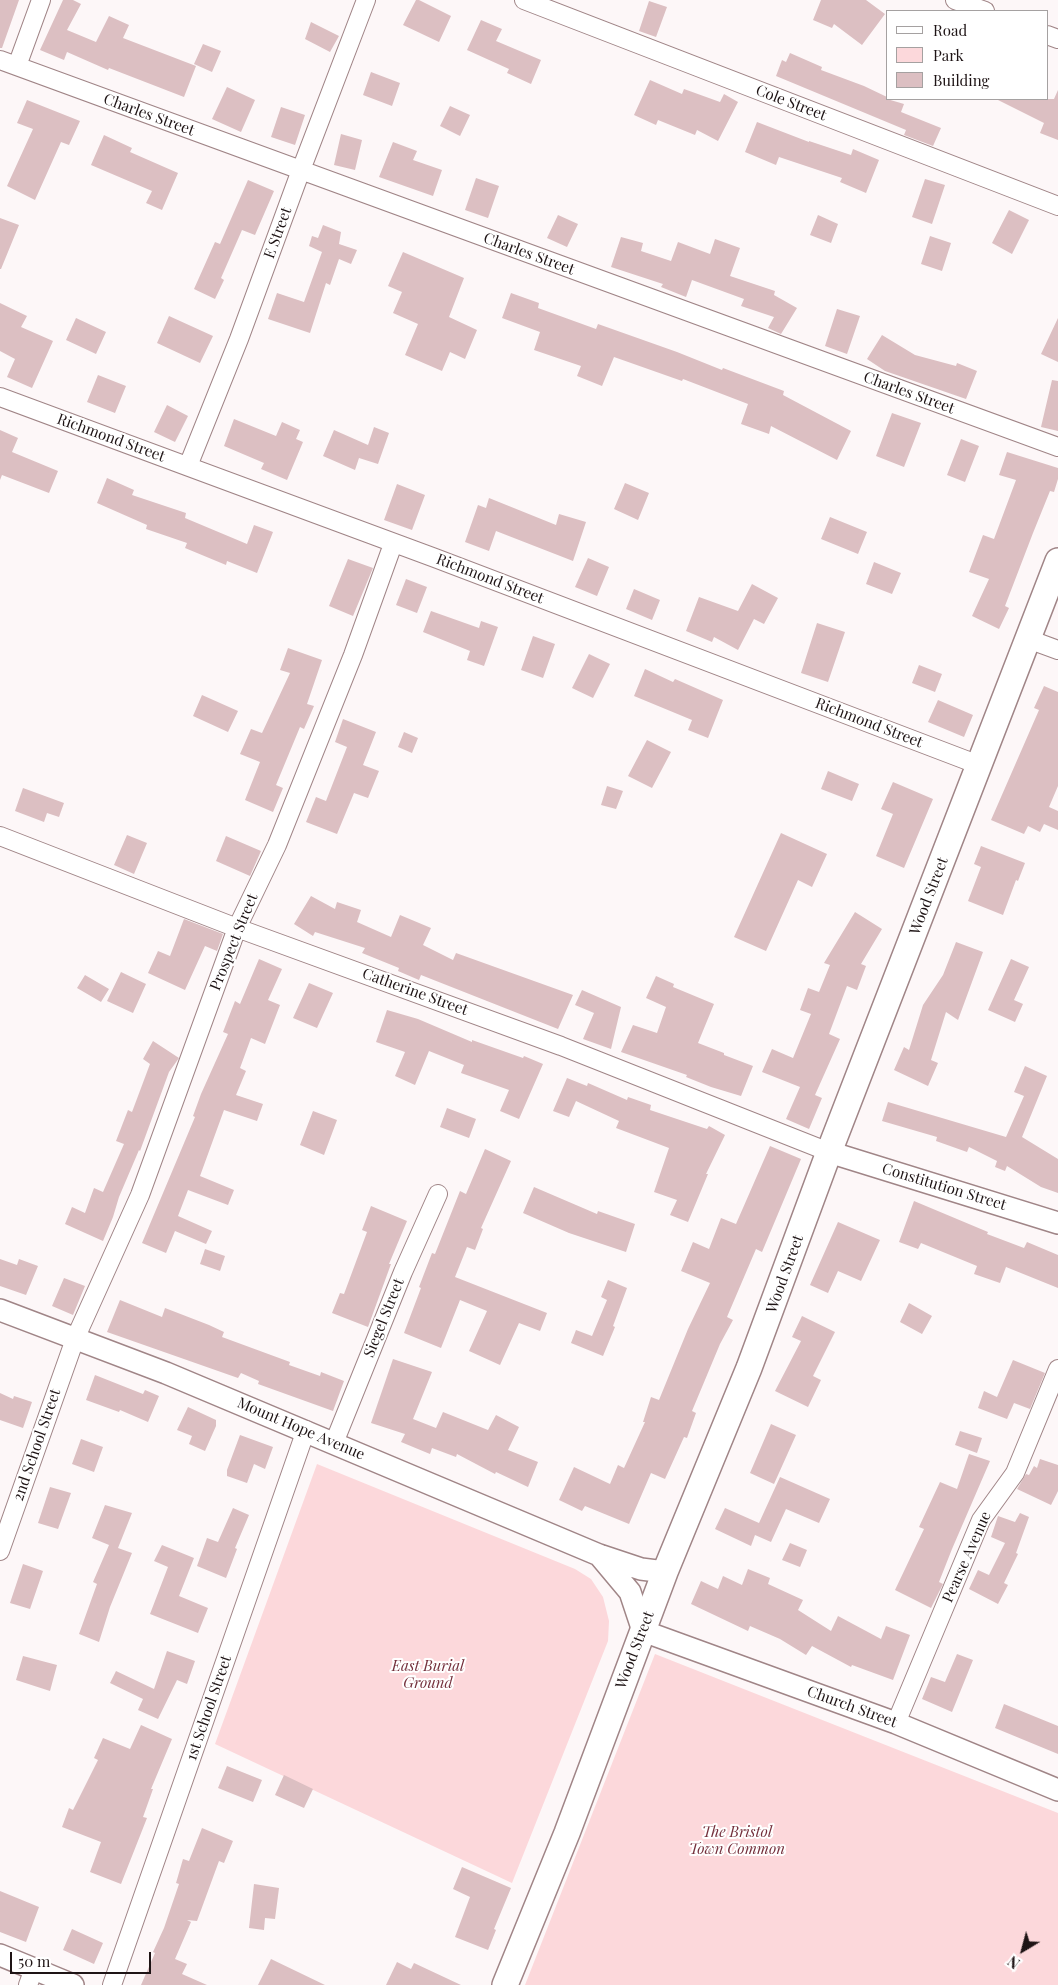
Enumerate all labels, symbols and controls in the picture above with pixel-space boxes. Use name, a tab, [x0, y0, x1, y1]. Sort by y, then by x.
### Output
legend	[886, 10, 1048, 100]
text: Road	[933, 20, 967, 40]
text: Park	[933, 45, 964, 65]
text: Building	[933, 70, 989, 90]
street label: Cole Street	[753, 81, 829, 125]
street label: Charles Street	[101, 90, 197, 140]
street label: E Street	[260, 205, 296, 261]
street label: Charles Street	[481, 229, 577, 279]
street label: Charles Street	[861, 368, 957, 418]
street label: Richmond Street	[55, 410, 167, 466]
street label: Richmond Street	[434, 550, 546, 608]
street label: Richmond Street	[813, 694, 925, 752]
street label: Wood Street	[906, 855, 952, 937]
street label: Prospect Street	[206, 891, 262, 993]
street label: Catherine Street	[360, 965, 470, 1019]
street label: Constitution Street	[880, 1160, 1008, 1214]
street label: Wood Street	[763, 1233, 807, 1315]
street label: Siegel Street	[360, 1276, 408, 1360]
street label: 2nd School Street	[9, 1387, 65, 1503]
street label: Mount Hope Avenue	[235, 1394, 367, 1464]
street label: Pearse Avenue	[939, 1509, 995, 1605]
street label: Wood Street	[612, 1609, 658, 1691]
street label: 1st School Street	[183, 1653, 235, 1763]
park label: East Burial Ground	[392, 1657, 464, 1692]
street label: Church Street	[805, 1682, 899, 1732]
park label: The Bristol Town Common	[689, 1823, 785, 1858]
north arrow	[998, 1925, 1048, 1975]
scale bar	[12, 1942, 154, 1974]
text: 50 m	[18, 1951, 50, 1971]
text: N	[1004, 1952, 1023, 1973]

